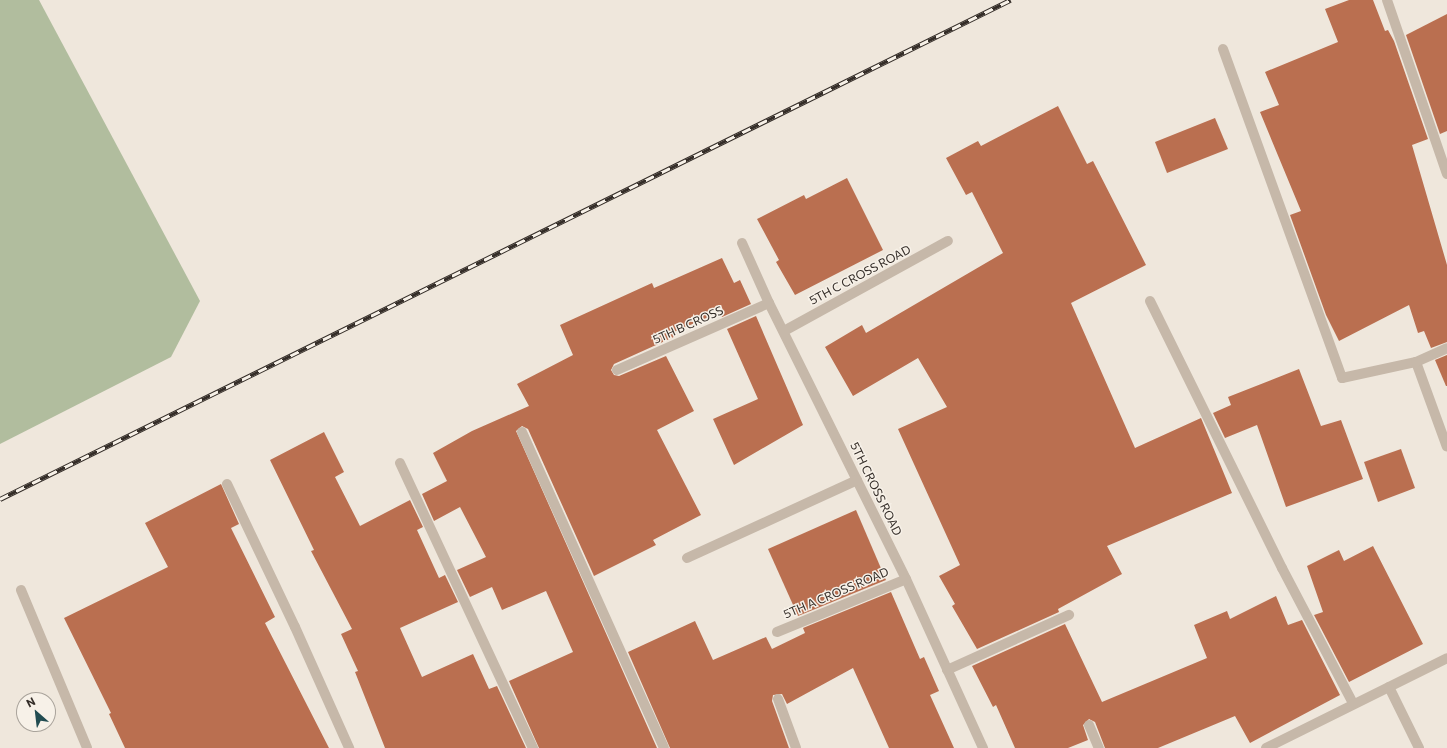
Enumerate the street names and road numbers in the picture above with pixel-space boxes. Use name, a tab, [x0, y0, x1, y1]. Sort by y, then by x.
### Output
street label: 5TH C CROSS ROAD	[807, 242, 913, 308]
street label: 5TH B CROSS	[651, 303, 725, 347]
street label: 5TH CROSS ROAD	[847, 440, 905, 538]
street label: 5TH A CROSS ROAD	[781, 564, 891, 622]

